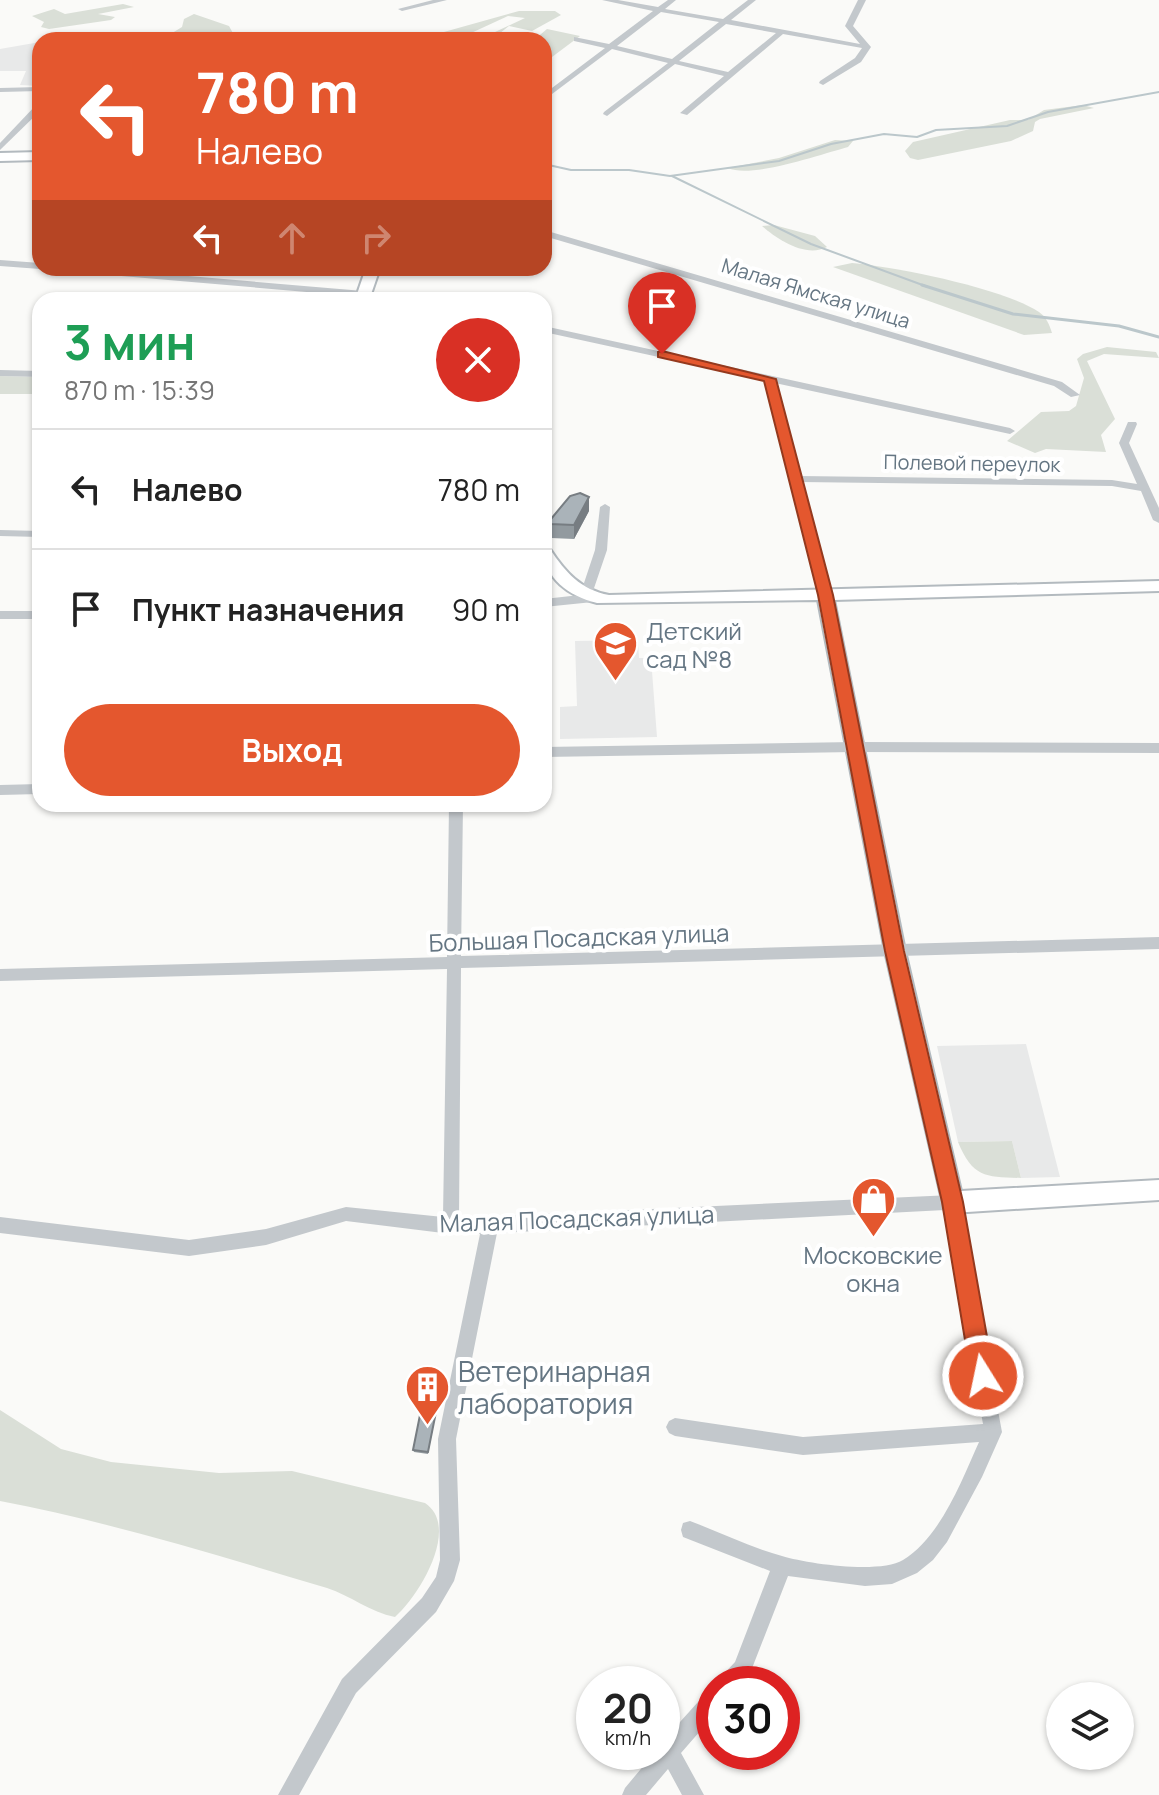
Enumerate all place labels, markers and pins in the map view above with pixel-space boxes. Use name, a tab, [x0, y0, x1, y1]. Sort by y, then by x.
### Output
pin	[628, 272, 696, 354]
place label: Детский сад №8	[646, 614, 742, 675]
school or university icon: Детский сад №8	[591, 620, 639, 683]
shop icon: Московские окна	[849, 1176, 897, 1239]
place label: Московские окна	[803, 1238, 943, 1299]
place label: Ветеринарная лаборатория	[458, 1352, 651, 1422]
building icon: Ветеринарная лаборатория	[403, 1363, 451, 1426]

